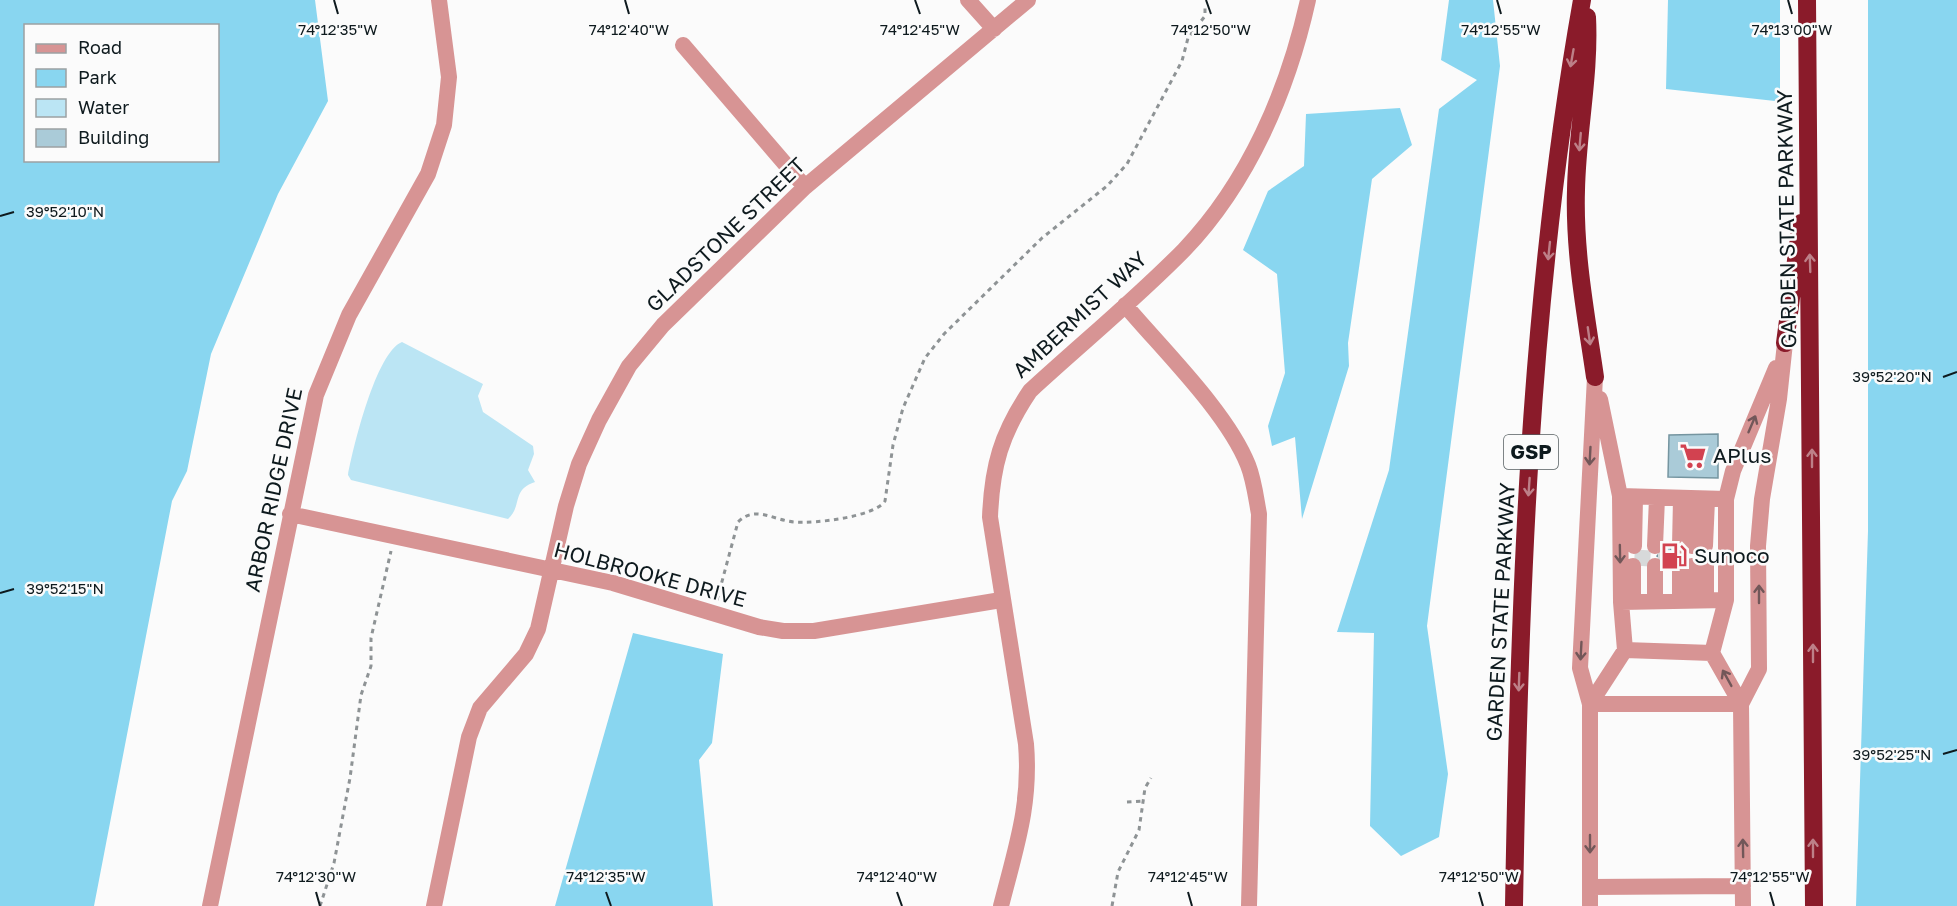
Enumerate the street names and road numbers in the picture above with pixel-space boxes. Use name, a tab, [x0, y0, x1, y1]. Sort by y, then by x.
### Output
street label: GARDEN STATE PARKWAY	[1771, 89, 1801, 349]
street label: GLADSTONE STREET	[640, 152, 810, 317]
street label: AMBERMIST WAY	[1007, 245, 1152, 383]
street label: ARBOR RIDGE DRIVE	[239, 385, 307, 594]
road number: GSP	[1504, 435, 1558, 469]
street label: GARDEN STATE PARKWAY	[1480, 481, 1520, 742]
street label: HOLBROOKE DRIVE	[551, 536, 749, 612]

